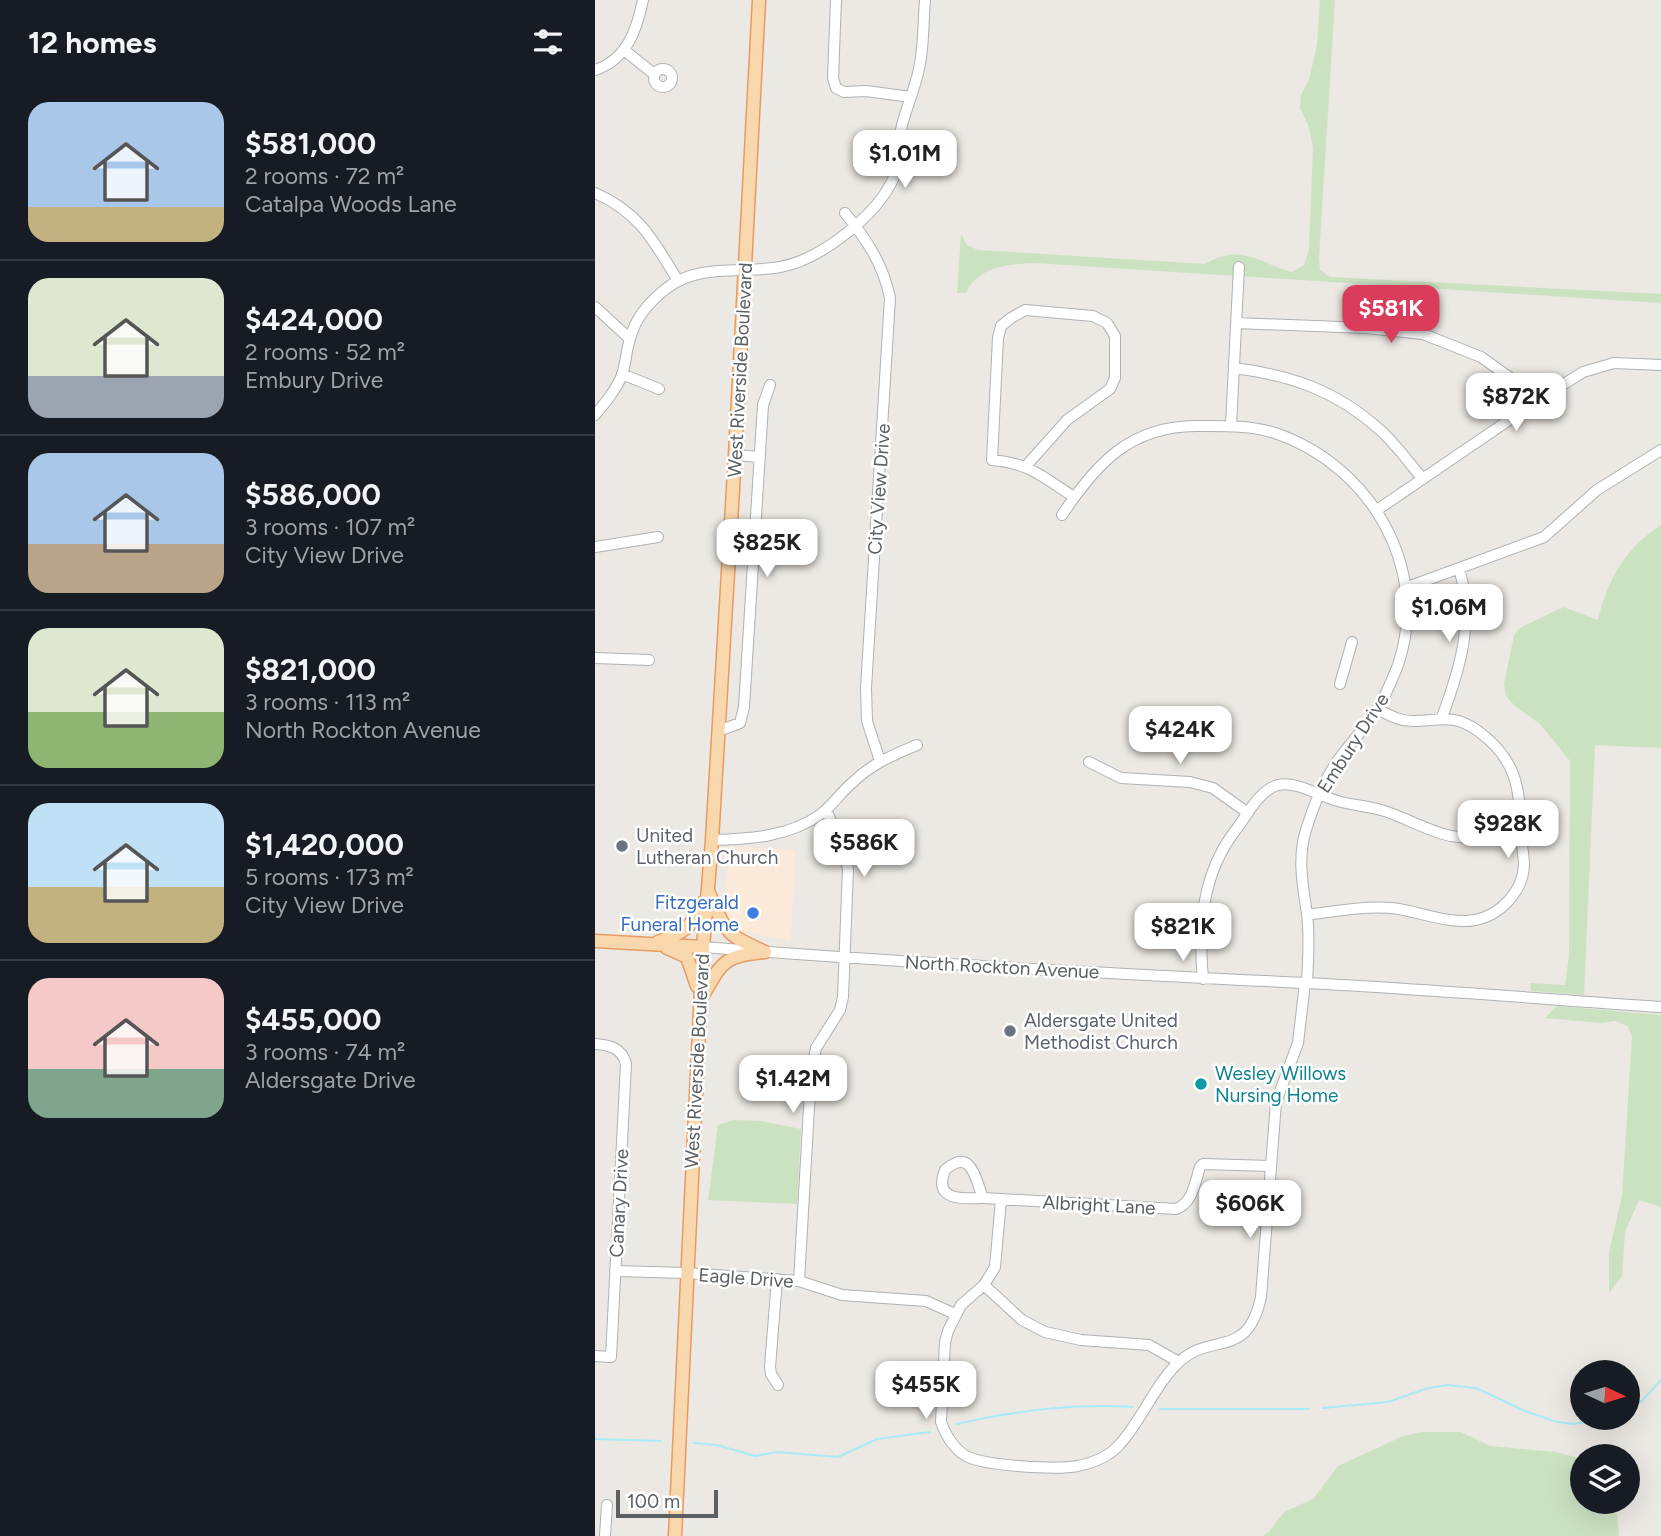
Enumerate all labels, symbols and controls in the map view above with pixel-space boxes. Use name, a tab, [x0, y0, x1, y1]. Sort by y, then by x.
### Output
icon: filters	[529, 23, 567, 61]
text: 12 homes	[28, 24, 156, 61]
text: $581,000	[245, 125, 376, 162]
icon: home	[84, 130, 168, 214]
pin: $1.01M	[848, 130, 962, 190]
text: $1.01M	[869, 139, 941, 167]
text: 2 rooms · 72 m²	[245, 162, 404, 190]
text: Catalpa Woods Lane	[245, 190, 457, 218]
street label: West Riverside Boulevard	[723, 262, 757, 478]
pin: $581K	[1342, 286, 1440, 345]
text: $581K	[1358, 294, 1424, 322]
text: $424,000	[245, 301, 383, 338]
icon: home	[84, 306, 168, 390]
text: 2 rooms · 52 m²	[245, 338, 405, 366]
text: Embury Drive	[245, 366, 383, 394]
pin: $872K	[1467, 374, 1565, 433]
text: $872K	[1482, 382, 1550, 410]
street label: City View Drive	[863, 423, 895, 555]
text: $586,000	[245, 476, 381, 513]
icon: home	[84, 481, 168, 565]
text: 3 rooms · 107 m²	[245, 513, 415, 541]
pin: $825K	[718, 520, 816, 579]
text: $825K	[733, 528, 801, 556]
text: City View Drive	[245, 541, 404, 569]
pin: $1.06M	[1392, 584, 1506, 644]
text: $1.06M	[1411, 593, 1487, 621]
text: $821,000	[245, 651, 376, 688]
icon: home	[84, 656, 168, 740]
text: 3 rooms · 113 m²	[245, 688, 410, 716]
street label: Embury Drive	[1312, 689, 1394, 797]
pin: $424K	[1131, 706, 1229, 766]
text: $424K	[1145, 715, 1215, 743]
text: North Rockton Avenue	[245, 716, 481, 744]
pin: $928K	[1459, 800, 1557, 860]
text: $928K	[1474, 809, 1542, 837]
pin: $586K	[815, 820, 913, 879]
place label: United Lutheran Church	[636, 824, 778, 869]
text: $1,420,000	[245, 826, 404, 863]
text: $586K	[830, 828, 898, 856]
icon: home	[84, 831, 168, 915]
marker: United Lutheran Church	[614, 838, 630, 854]
text: 5 rooms · 173 m²	[245, 863, 414, 891]
text: City View Drive	[245, 891, 404, 919]
place label: Fitzgerald Funeral Home	[620, 891, 739, 936]
pin: $821K	[1134, 904, 1232, 963]
marker: Fitzgerald Funeral Home	[745, 905, 761, 921]
text: $821K	[1150, 912, 1216, 940]
street label: North Rockton Avenue	[904, 950, 1100, 984]
street label: West Riverside Boulevard	[680, 953, 714, 1169]
text: $455,000	[245, 1001, 382, 1038]
icon: home	[84, 1006, 168, 1090]
place label: Aldersgate United Methodist Church	[1024, 1009, 1178, 1054]
marker: Aldersgate United Methodist Church	[1002, 1023, 1018, 1039]
text: 3 rooms · 74 m²	[245, 1038, 405, 1066]
pin: $1.42M	[736, 1056, 850, 1115]
place label: Wesley Willows Nursing Home	[1215, 1062, 1346, 1107]
text: $1.42M	[755, 1064, 831, 1092]
text: Aldersgate Drive	[245, 1066, 415, 1094]
marker: Wesley Willows Nursing Home	[1193, 1076, 1209, 1092]
street label: Canary Drive	[605, 1148, 633, 1258]
pin: $606K	[1201, 1180, 1299, 1240]
text: $606K	[1215, 1189, 1285, 1217]
street label: Albright Lane	[1042, 1191, 1156, 1219]
street label: Eagle Drive	[698, 1263, 794, 1293]
north arrow	[1570, 1360, 1640, 1430]
map controls	[1570, 1360, 1640, 1514]
pin: $455K	[877, 1362, 975, 1421]
text: $455K	[891, 1370, 961, 1398]
button: layers	[1570, 1444, 1640, 1514]
scale bar	[616, 1487, 717, 1519]
text: 100 m	[627, 1490, 680, 1513]

